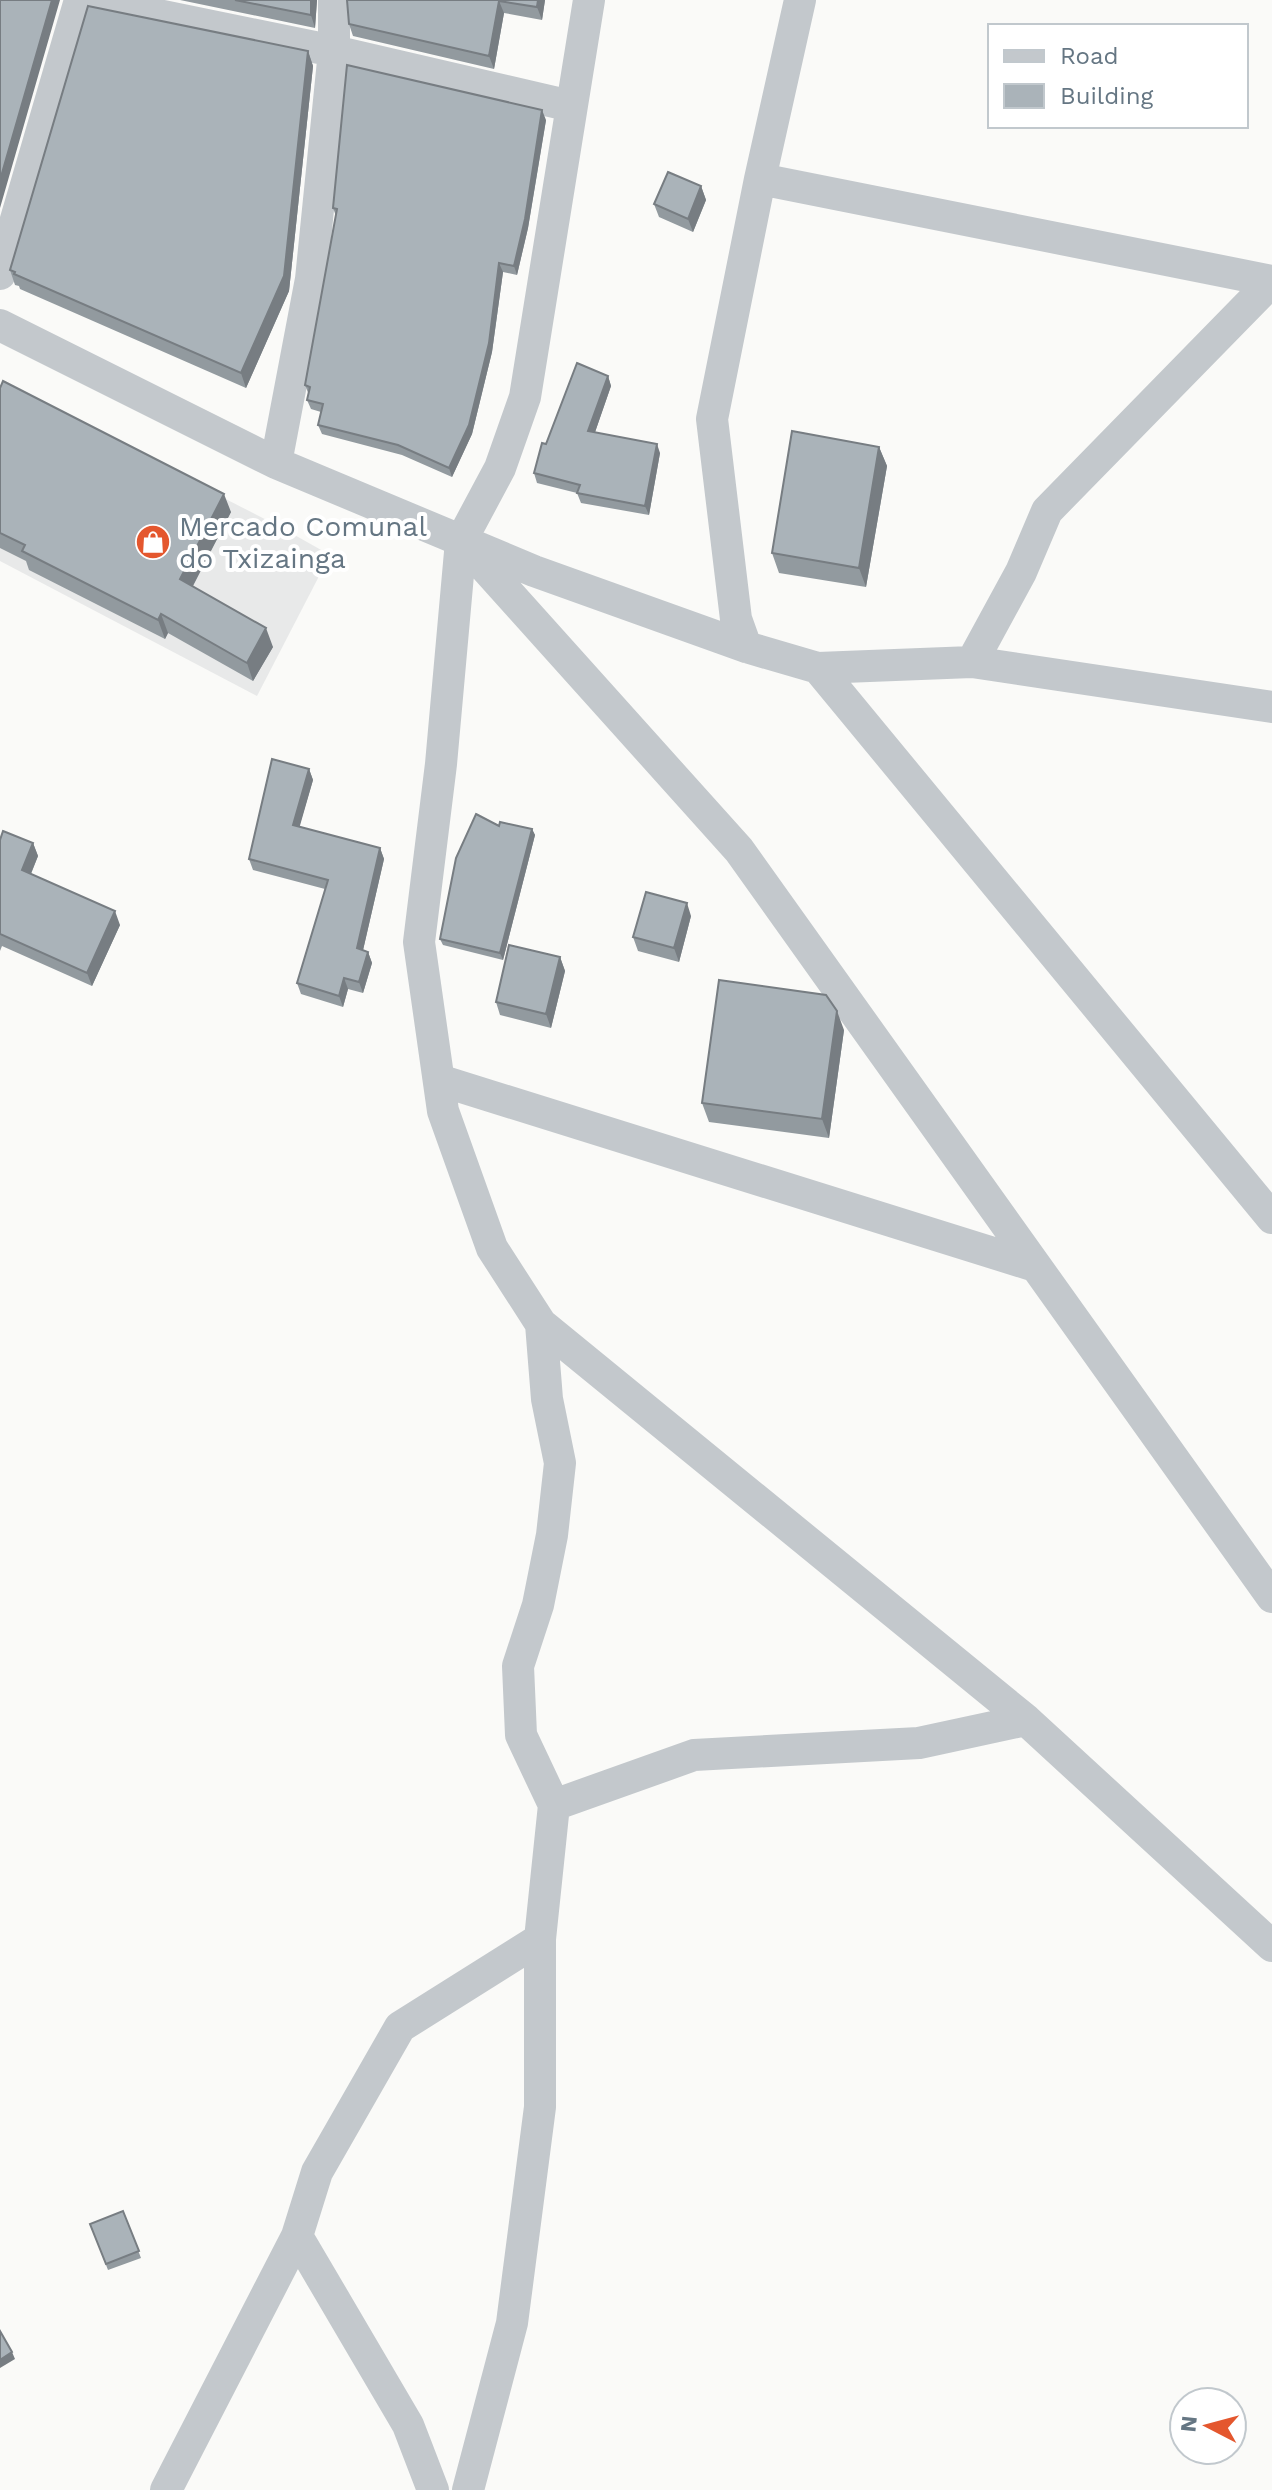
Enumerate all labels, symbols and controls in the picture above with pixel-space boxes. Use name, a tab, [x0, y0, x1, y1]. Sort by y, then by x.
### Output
legend	[988, 24, 1248, 128]
text: Road	[1060, 42, 1119, 70]
text: Building	[1060, 82, 1153, 110]
place label: Mercado Comunal do Txizainga	[179, 510, 427, 575]
shop icon: Mercado Comunal do Txizainga	[134, 523, 172, 561]
north arrow	[1168, 2386, 1248, 2466]
text: N	[1175, 2415, 1202, 2433]

